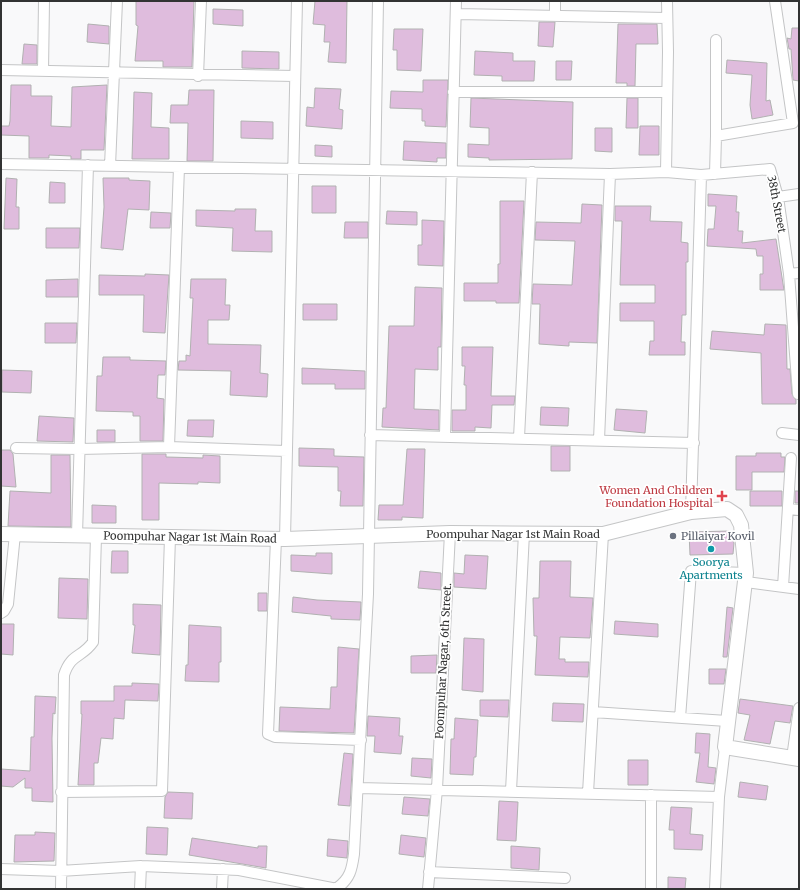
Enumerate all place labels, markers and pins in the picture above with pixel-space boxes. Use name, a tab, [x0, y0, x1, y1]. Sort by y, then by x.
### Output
place label: Women And Children Foundation Hospital	[599, 483, 714, 510]
marker: Women And Children Foundation Hospital	[716, 490, 728, 502]
place label: Pillaiyar Kovil	[681, 529, 755, 543]
marker: Pillaiyar Kovil	[668, 531, 678, 541]
marker: Soorya Apartments	[706, 544, 716, 554]
place label: Soorya Apartments	[678, 555, 743, 582]

